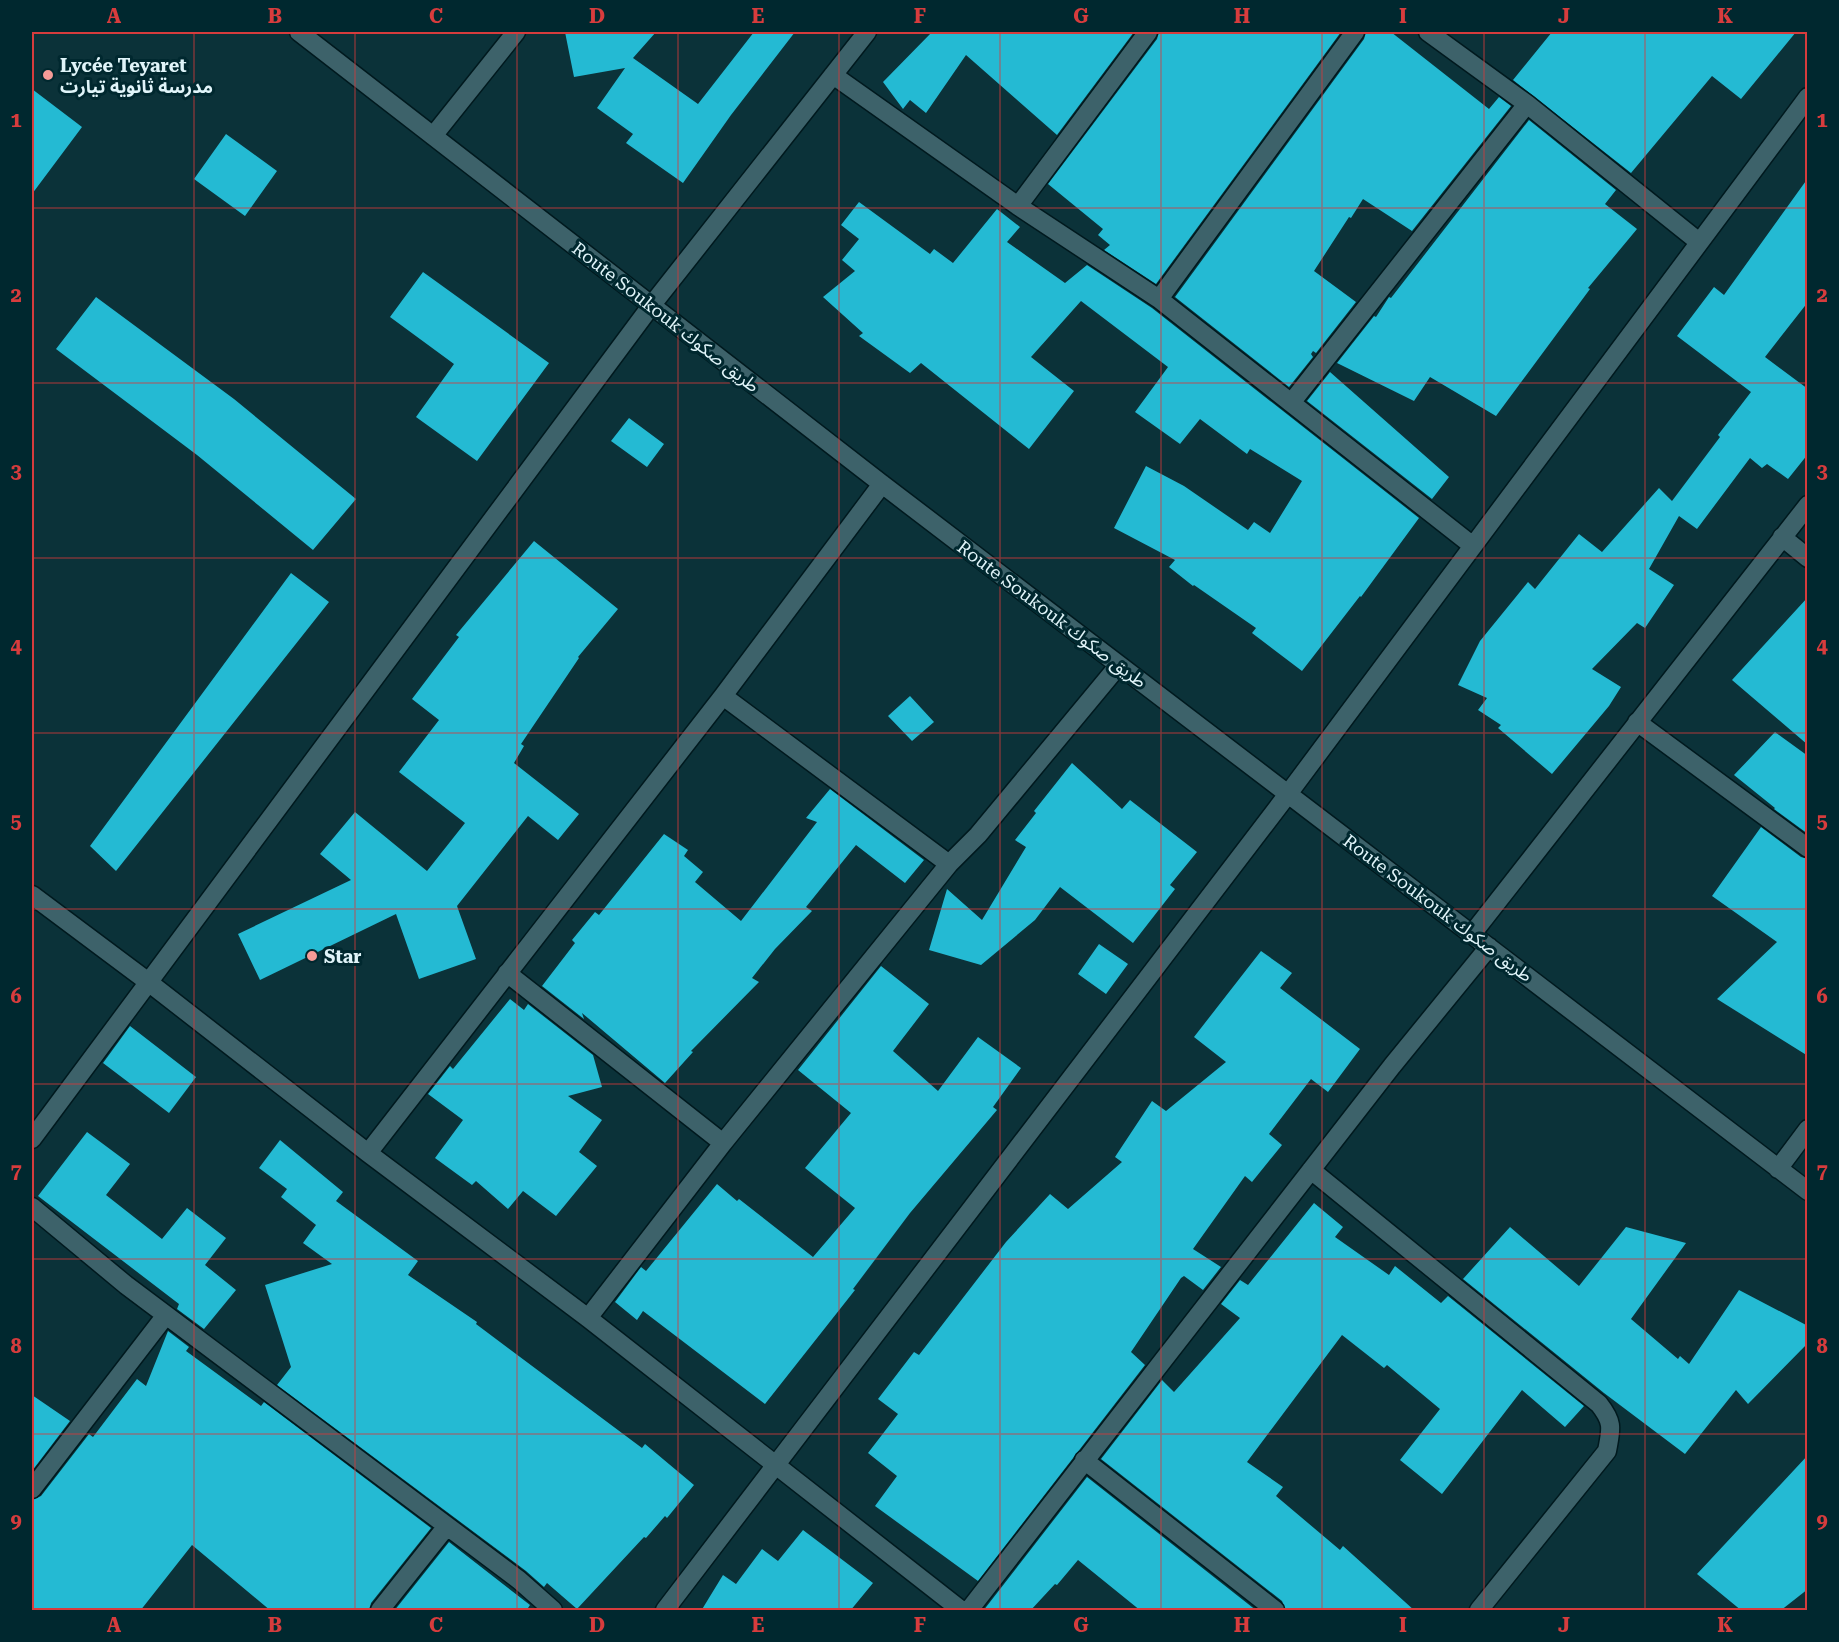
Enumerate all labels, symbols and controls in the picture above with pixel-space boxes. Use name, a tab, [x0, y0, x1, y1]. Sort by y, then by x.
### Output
text: A	[107, 4, 122, 28]
text: B	[268, 4, 282, 28]
text: C	[429, 4, 443, 28]
text: D	[589, 4, 605, 28]
text: E	[752, 4, 765, 28]
text: F	[914, 4, 926, 28]
text: G	[1073, 4, 1089, 28]
text: H	[1234, 4, 1250, 28]
text: I	[1399, 4, 1407, 28]
text: J	[1558, 4, 1570, 28]
text: K	[1717, 4, 1733, 28]
place label: Lycée Teyaret مدرسة ثانوية تيارت	[60, 55, 213, 98]
marker: Lycée Teyaret مدرسة ثانوية تيارت	[41, 68, 55, 82]
text: 1	[10, 108, 22, 132]
text: 1	[1816, 108, 1828, 132]
street label: Route Soukouk طريق صكوك	[568, 237, 764, 397]
text: 2	[10, 283, 22, 307]
text: 2	[1816, 283, 1828, 307]
text: 3	[10, 459, 22, 483]
text: 3	[1816, 459, 1828, 483]
street label: Route Soukouk طريق صكوك	[953, 536, 1151, 693]
text: 4	[10, 634, 22, 658]
text: 4	[1816, 634, 1828, 658]
text: 5	[10, 809, 22, 833]
text: 5	[1816, 809, 1828, 833]
street label: Route Soukouk طريق صكوك	[1339, 830, 1537, 987]
place label: Star	[324, 946, 361, 967]
marker: Star	[305, 949, 319, 963]
text: 6	[10, 984, 22, 1008]
text: 6	[1816, 984, 1828, 1008]
text: 7	[10, 1159, 22, 1183]
text: 7	[1816, 1159, 1828, 1183]
text: 8	[10, 1334, 22, 1358]
text: 8	[1816, 1334, 1828, 1358]
text: 9	[10, 1509, 22, 1533]
text: 9	[1816, 1509, 1828, 1533]
text: A	[107, 1613, 122, 1637]
text: B	[268, 1613, 282, 1637]
text: C	[429, 1613, 443, 1637]
text: D	[589, 1613, 605, 1637]
text: E	[752, 1613, 765, 1637]
text: F	[914, 1613, 926, 1637]
text: G	[1073, 1613, 1089, 1637]
text: H	[1234, 1613, 1250, 1637]
text: I	[1399, 1613, 1407, 1637]
text: J	[1558, 1613, 1570, 1637]
text: K	[1717, 1613, 1733, 1637]

